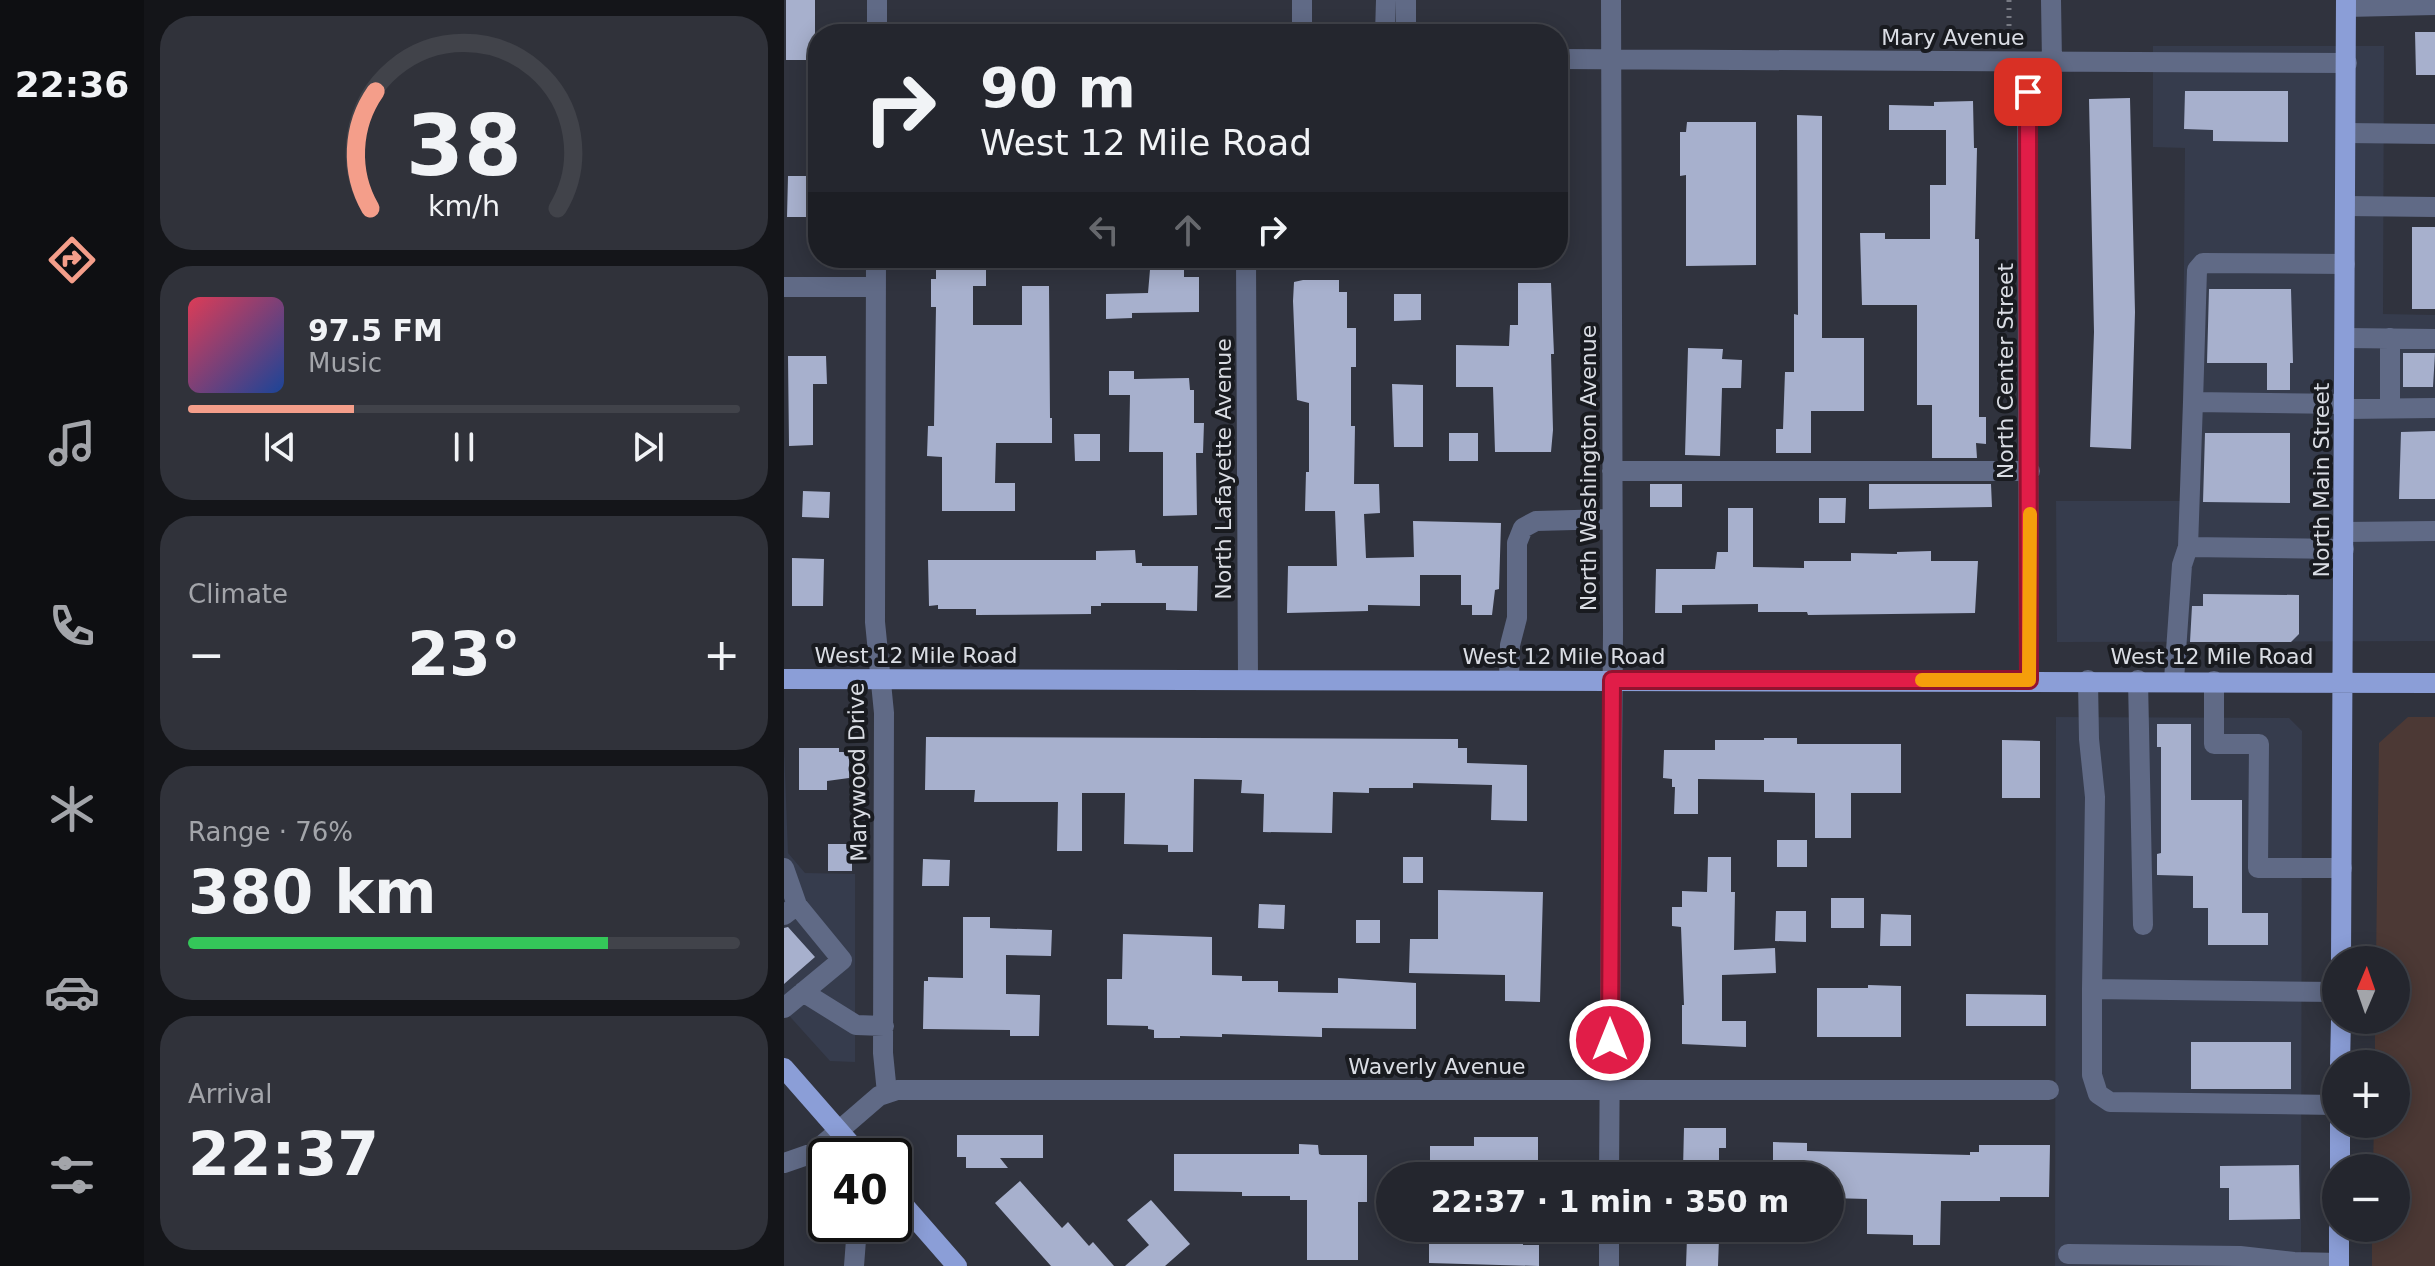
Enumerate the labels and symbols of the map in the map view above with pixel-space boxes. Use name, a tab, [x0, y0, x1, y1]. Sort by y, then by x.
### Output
street label: Mary Avenue	[1881, 25, 2025, 50]
pin	[1994, 58, 2062, 126]
street label: North Center Street	[1993, 262, 2018, 479]
street label: North Washington Avenue	[1576, 325, 1601, 611]
street label: North Lafayette Avenue	[1211, 338, 1236, 600]
street label: North Main Street	[2309, 382, 2334, 577]
street label: West 12 Mile Road	[814, 643, 1018, 668]
street label: West 12 Mile Road	[1462, 644, 1666, 669]
street label: West 12 Mile Road	[2110, 644, 2314, 669]
street label: Marywood Drive	[843, 682, 872, 862]
north arrow	[2322, 946, 2410, 1034]
position arrow	[1568, 998, 1652, 1082]
street label: Waverly Avenue	[1348, 1054, 1526, 1079]
speed limit sign: 40	[808, 1138, 912, 1242]

